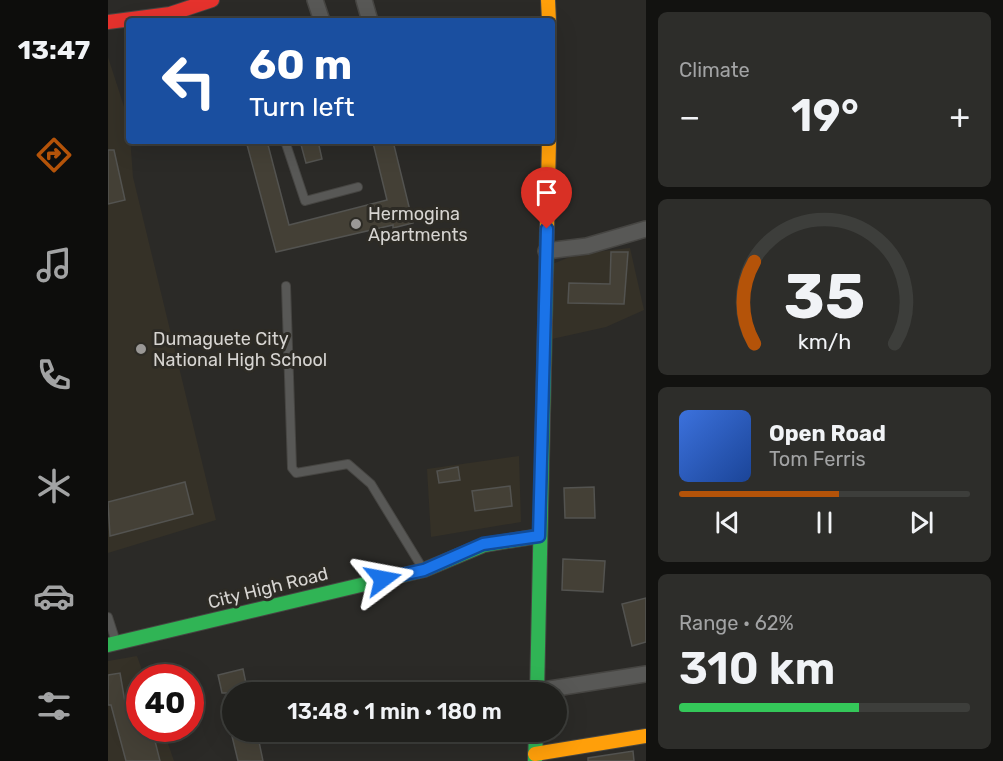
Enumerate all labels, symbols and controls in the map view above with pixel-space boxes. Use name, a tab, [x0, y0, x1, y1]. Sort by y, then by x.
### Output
text: 13:47	[18, 34, 90, 66]
text: 60 m	[249, 40, 352, 90]
icon: left	[150, 42, 228, 120]
text: Climate	[679, 58, 750, 82]
text: 19°	[791, 89, 859, 142]
text: Turn left	[249, 91, 354, 123]
text: −	[679, 97, 700, 136]
text: +	[949, 97, 970, 136]
icon: directions	[33, 134, 75, 176]
pin	[521, 167, 572, 229]
icon: arrive	[530, 176, 563, 209]
place label: Hermogina Apartments	[368, 203, 468, 246]
marker: Hermogina Apartments	[349, 217, 363, 231]
icon: music	[33, 244, 75, 286]
text: 35	[784, 260, 865, 334]
place label: Dumaguete City National High School	[153, 328, 327, 371]
text: km/h	[798, 329, 851, 354]
marker: Dumaguete City National High School	[134, 342, 148, 356]
icon: phone	[33, 354, 75, 396]
text: Open Road	[769, 420, 886, 447]
text: Tom Ferris	[769, 447, 866, 471]
icon: climate	[33, 465, 75, 507]
icon: previous	[711, 506, 744, 539]
icon: pause	[808, 506, 841, 539]
icon: next	[905, 506, 938, 539]
position arrow	[351, 547, 415, 611]
street label: City High Road	[206, 562, 330, 614]
icon: car	[33, 575, 75, 617]
text: Range · 62%	[679, 611, 794, 635]
text: 310 km	[679, 642, 835, 695]
speed limit sign: 40	[126, 664, 204, 742]
icon: filters	[33, 685, 75, 727]
text: 13:48 · 1 min · 180 m	[287, 698, 502, 725]

